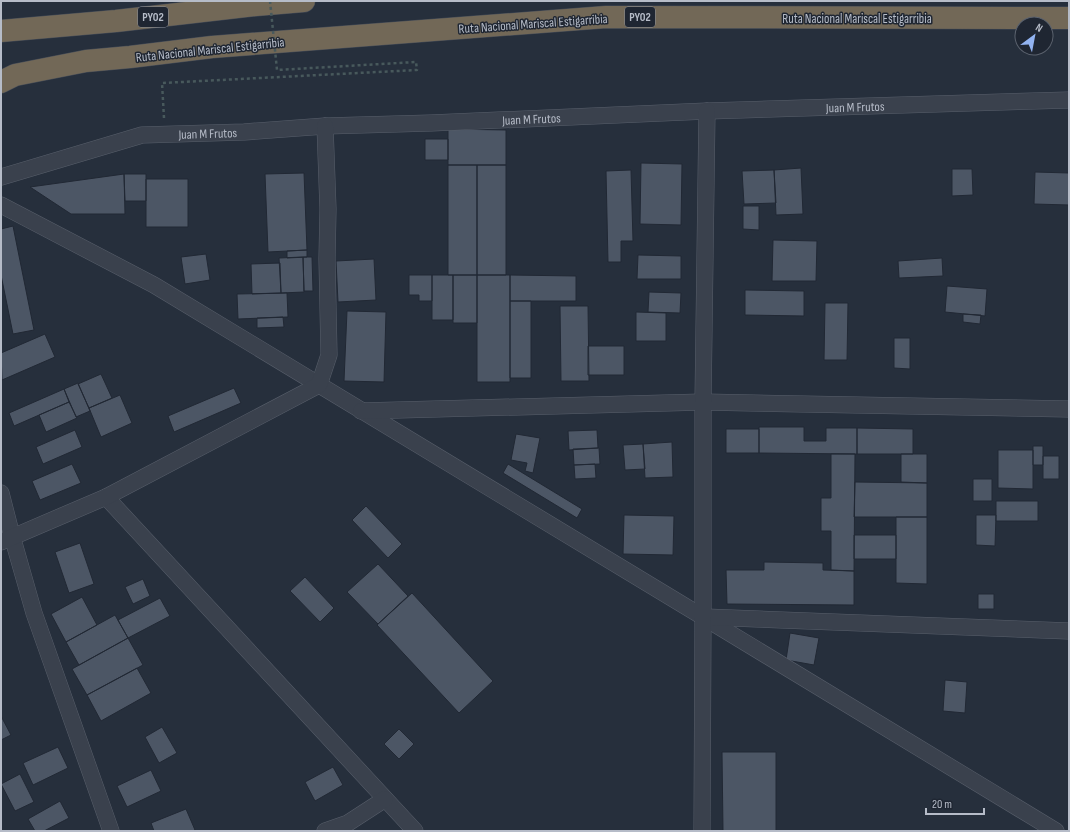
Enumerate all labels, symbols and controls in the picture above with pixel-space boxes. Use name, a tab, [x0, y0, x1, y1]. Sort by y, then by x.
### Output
road number: PY02	[138, 7, 168, 27]
road number: PY02	[625, 7, 655, 27]
street label: Ruta Nacional Mariscal Estigarribia	[458, 11, 608, 37]
street label: Ruta Nacional Mariscal Estigarribia	[782, 11, 932, 27]
north arrow	[1014, 16, 1054, 56]
text: N	[1033, 21, 1045, 35]
street label: Ruta Nacional Mariscal Estigarribia	[135, 34, 285, 66]
street label: Juan M Frutos	[825, 99, 885, 116]
street label: Juan M Frutos	[501, 110, 561, 129]
street label: Juan M Frutos	[177, 125, 238, 143]
scale bar	[926, 790, 984, 816]
text: 20 m	[932, 797, 952, 812]

